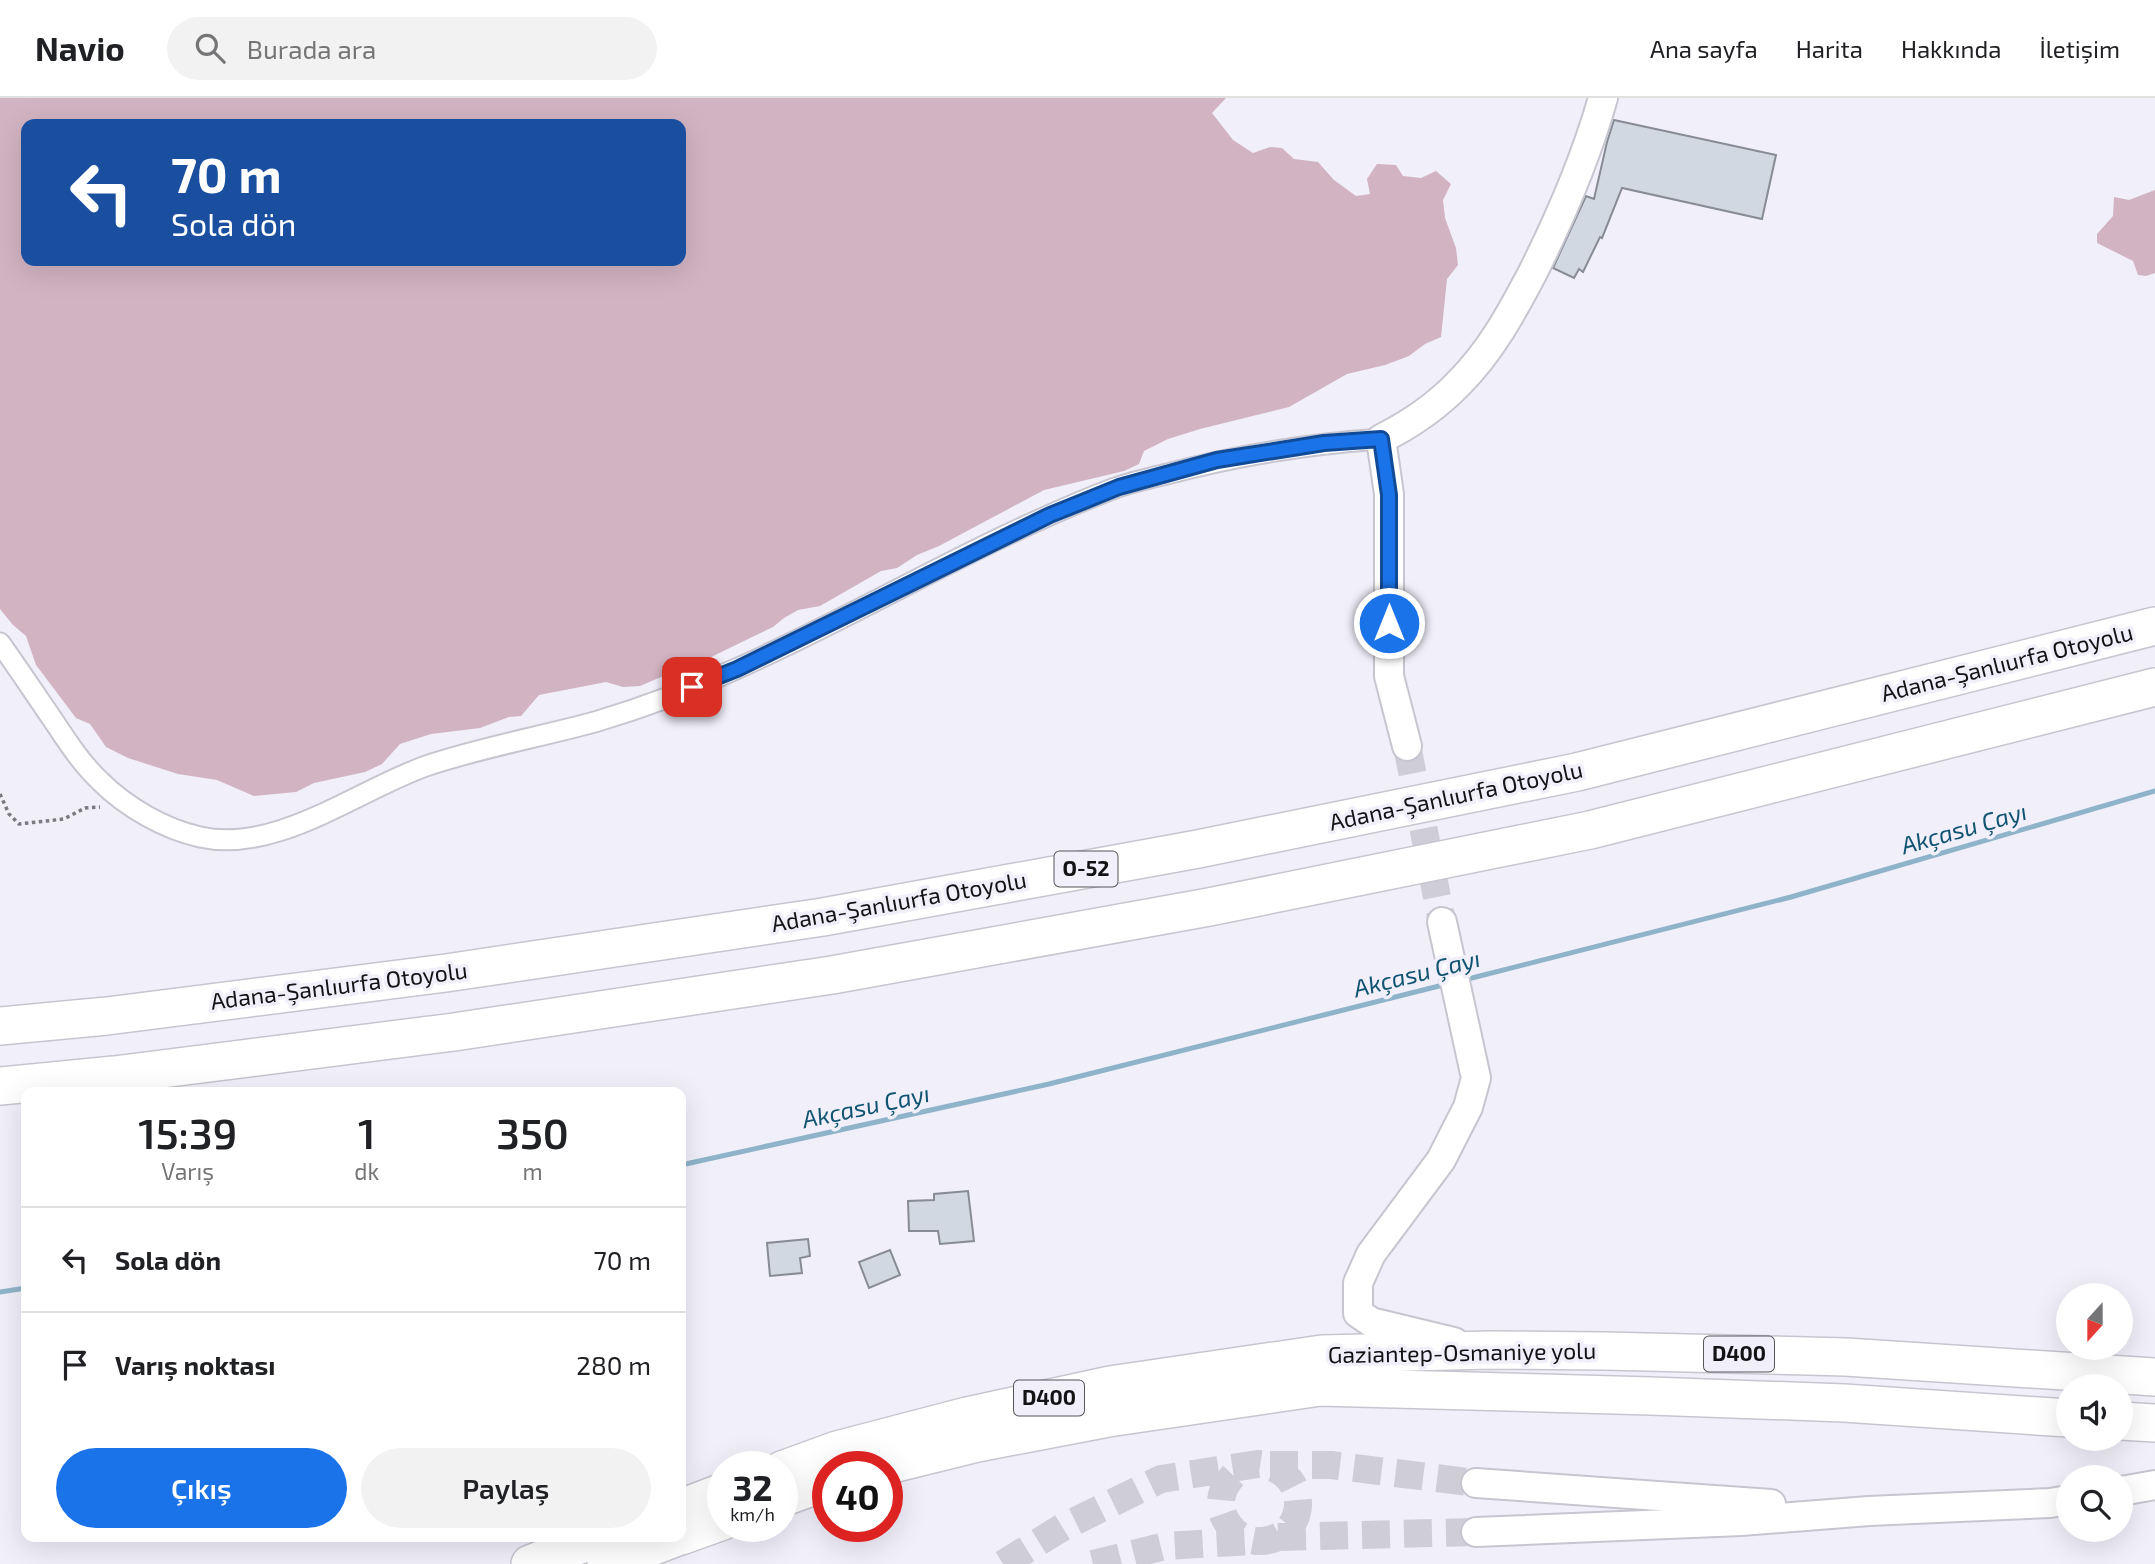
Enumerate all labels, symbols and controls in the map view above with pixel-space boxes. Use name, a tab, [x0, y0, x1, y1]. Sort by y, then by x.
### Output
search box	[167, 17, 657, 80]
text: Navio	[35, 28, 125, 68]
icon: search	[191, 29, 229, 67]
text: Burada ara	[247, 33, 376, 64]
text: Ana sayfa	[1650, 34, 1758, 63]
text: Harita	[1796, 34, 1863, 63]
text: Hakkında	[1901, 34, 2001, 63]
text: İletişim	[2039, 34, 2120, 63]
text: 70 m	[171, 144, 282, 203]
icon: left	[56, 147, 147, 238]
text: Sola dön	[171, 204, 296, 242]
position arrow	[1352, 586, 1426, 660]
street label: Adana-Şanlıurfa Otoyolu	[1878, 617, 2136, 708]
pin	[662, 657, 722, 717]
icon: arrive	[673, 668, 711, 706]
street label: Adana-Şanlıurfa Otoyolu	[1326, 754, 1585, 837]
water label: Akçasu Çayı	[1896, 796, 2030, 861]
road number: O-52	[1054, 852, 1118, 886]
street label: Adana-Şanlıurfa Otoyolu	[769, 865, 1029, 938]
water label: Akçasu Çayı	[1349, 943, 1483, 1004]
street label: Adana-Şanlıurfa Otoyolu	[209, 955, 469, 1016]
water label: Akçasu Çayı	[798, 1078, 932, 1134]
text: 15:39	[138, 1107, 237, 1157]
text: 1	[358, 1107, 375, 1157]
text: 350	[496, 1107, 569, 1157]
text: Varış	[161, 1157, 214, 1185]
text: dk	[354, 1157, 379, 1185]
text: m	[523, 1157, 543, 1185]
icon: left	[56, 1241, 94, 1279]
text: Sola dön	[115, 1244, 221, 1275]
text: 70 m	[593, 1244, 651, 1275]
north arrow	[2056, 1283, 2133, 1360]
map controls	[2056, 1283, 2133, 1542]
street label: Gaziantep-Osmaniye yolu	[1328, 1336, 1596, 1368]
road number: D400	[1704, 1336, 1774, 1372]
icon: arrive	[56, 1346, 94, 1384]
text: Varış noktası	[115, 1349, 275, 1380]
text: 280 m	[576, 1349, 651, 1380]
button: sound	[2056, 1374, 2133, 1451]
road number: D400	[1014, 1380, 1084, 1416]
button: Çıkış	[56, 1448, 347, 1528]
button: Paylaş	[361, 1448, 651, 1528]
speed limit sign: 40	[812, 1451, 903, 1542]
button: search	[2056, 1465, 2133, 1542]
text: 32	[732, 1466, 773, 1508]
text: km/h	[730, 1503, 775, 1525]

